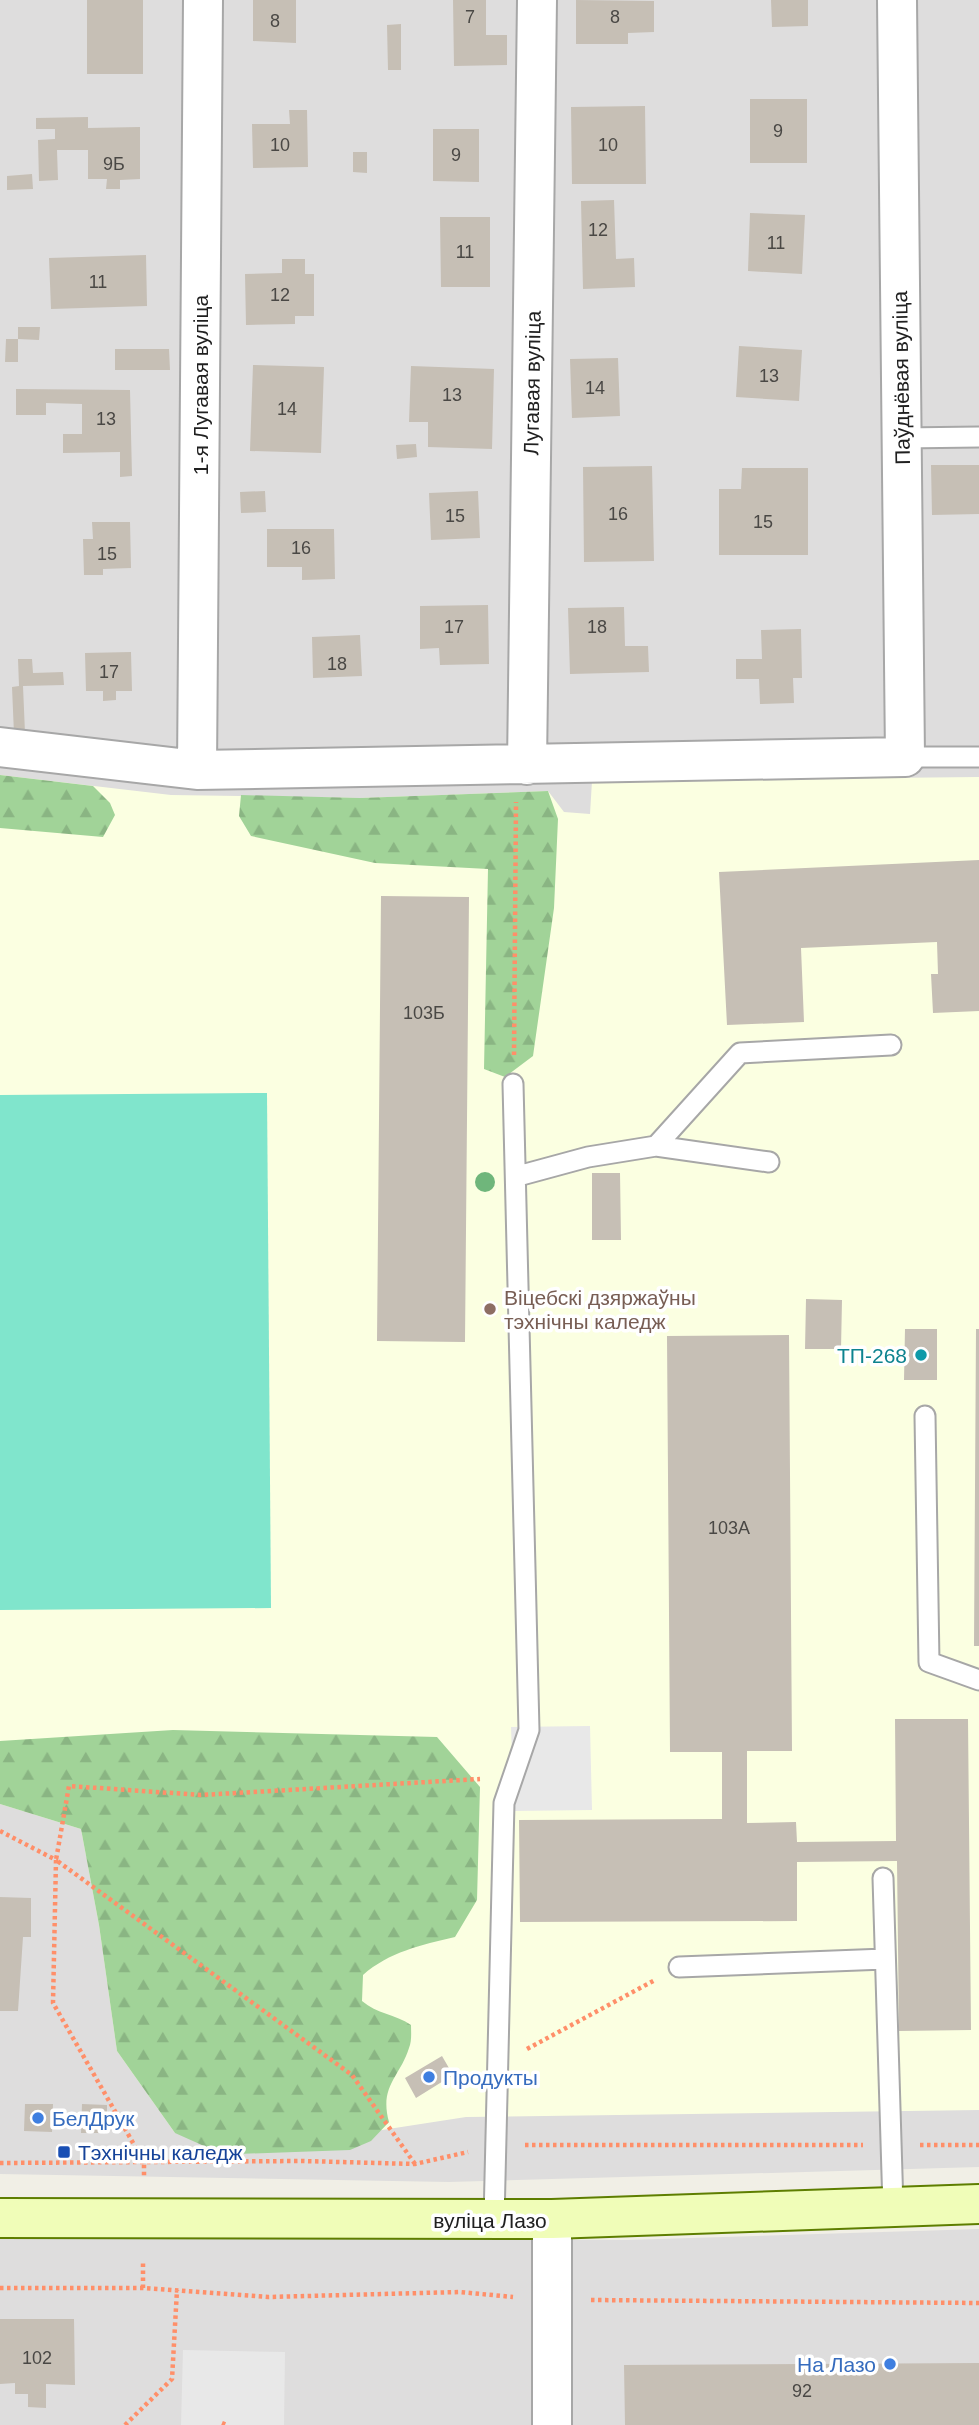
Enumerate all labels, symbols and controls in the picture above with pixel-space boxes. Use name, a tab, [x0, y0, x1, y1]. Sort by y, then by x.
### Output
house number: 7	[465, 7, 475, 27]
house number: 8	[610, 7, 620, 27]
house number: 8	[270, 11, 280, 31]
house number: 9	[773, 121, 783, 141]
house number: 10	[270, 135, 290, 155]
house number: 10	[598, 135, 618, 155]
house number: 9	[451, 145, 461, 165]
house number: 9Б	[103, 154, 125, 174]
house number: 12	[588, 220, 608, 240]
house number: 11	[767, 233, 785, 253]
house number: 11	[456, 242, 474, 262]
house number: 11	[89, 272, 107, 292]
house number: 12	[270, 285, 290, 305]
street label: Паўднёвая вуліца	[888, 291, 914, 465]
street label: 1-я Лугавая вуліца	[189, 294, 212, 475]
street label: Лугавая вуліца	[519, 310, 545, 455]
house number: 13	[759, 366, 779, 386]
house number: 14	[585, 378, 605, 398]
house number: 13	[442, 385, 462, 405]
house number: 14	[277, 399, 297, 419]
house number: 13	[96, 409, 116, 429]
house number: 16	[608, 504, 628, 524]
house number: 15	[445, 506, 465, 526]
house number: 15	[753, 512, 773, 532]
house number: 16	[291, 538, 311, 558]
house number: 15	[97, 544, 117, 564]
house number: 17	[444, 617, 464, 637]
house number: 18	[587, 617, 607, 637]
house number: 18	[327, 654, 347, 674]
house number: 17	[99, 662, 119, 682]
house number: 103Б	[403, 1003, 445, 1023]
place label: Віцебскі дзяржаўны тэхнічны каледж	[504, 1286, 696, 1333]
marker: Віцебскі дзяржаўны тэхнічны каледж	[482, 1301, 498, 1317]
place label: ТП-268	[837, 1344, 907, 1367]
marker: ТП-268	[913, 1347, 929, 1363]
house number: 103А	[708, 1518, 750, 1538]
place label: Продукты	[443, 2066, 538, 2089]
marker: Продукты	[421, 2069, 437, 2085]
place label: БелДрук	[52, 2107, 135, 2130]
marker: БелДрук	[30, 2110, 46, 2126]
place label: Тэхнічны каледж	[78, 2141, 243, 2164]
marker: Тэхнічны каледж	[56, 2144, 72, 2160]
street label: вуліца Лазо	[433, 2209, 547, 2232]
house number: 102	[22, 2348, 52, 2368]
place label: На Лазо	[797, 2353, 876, 2376]
marker: На Лазо	[882, 2356, 898, 2372]
house number: 92	[792, 2381, 812, 2401]

